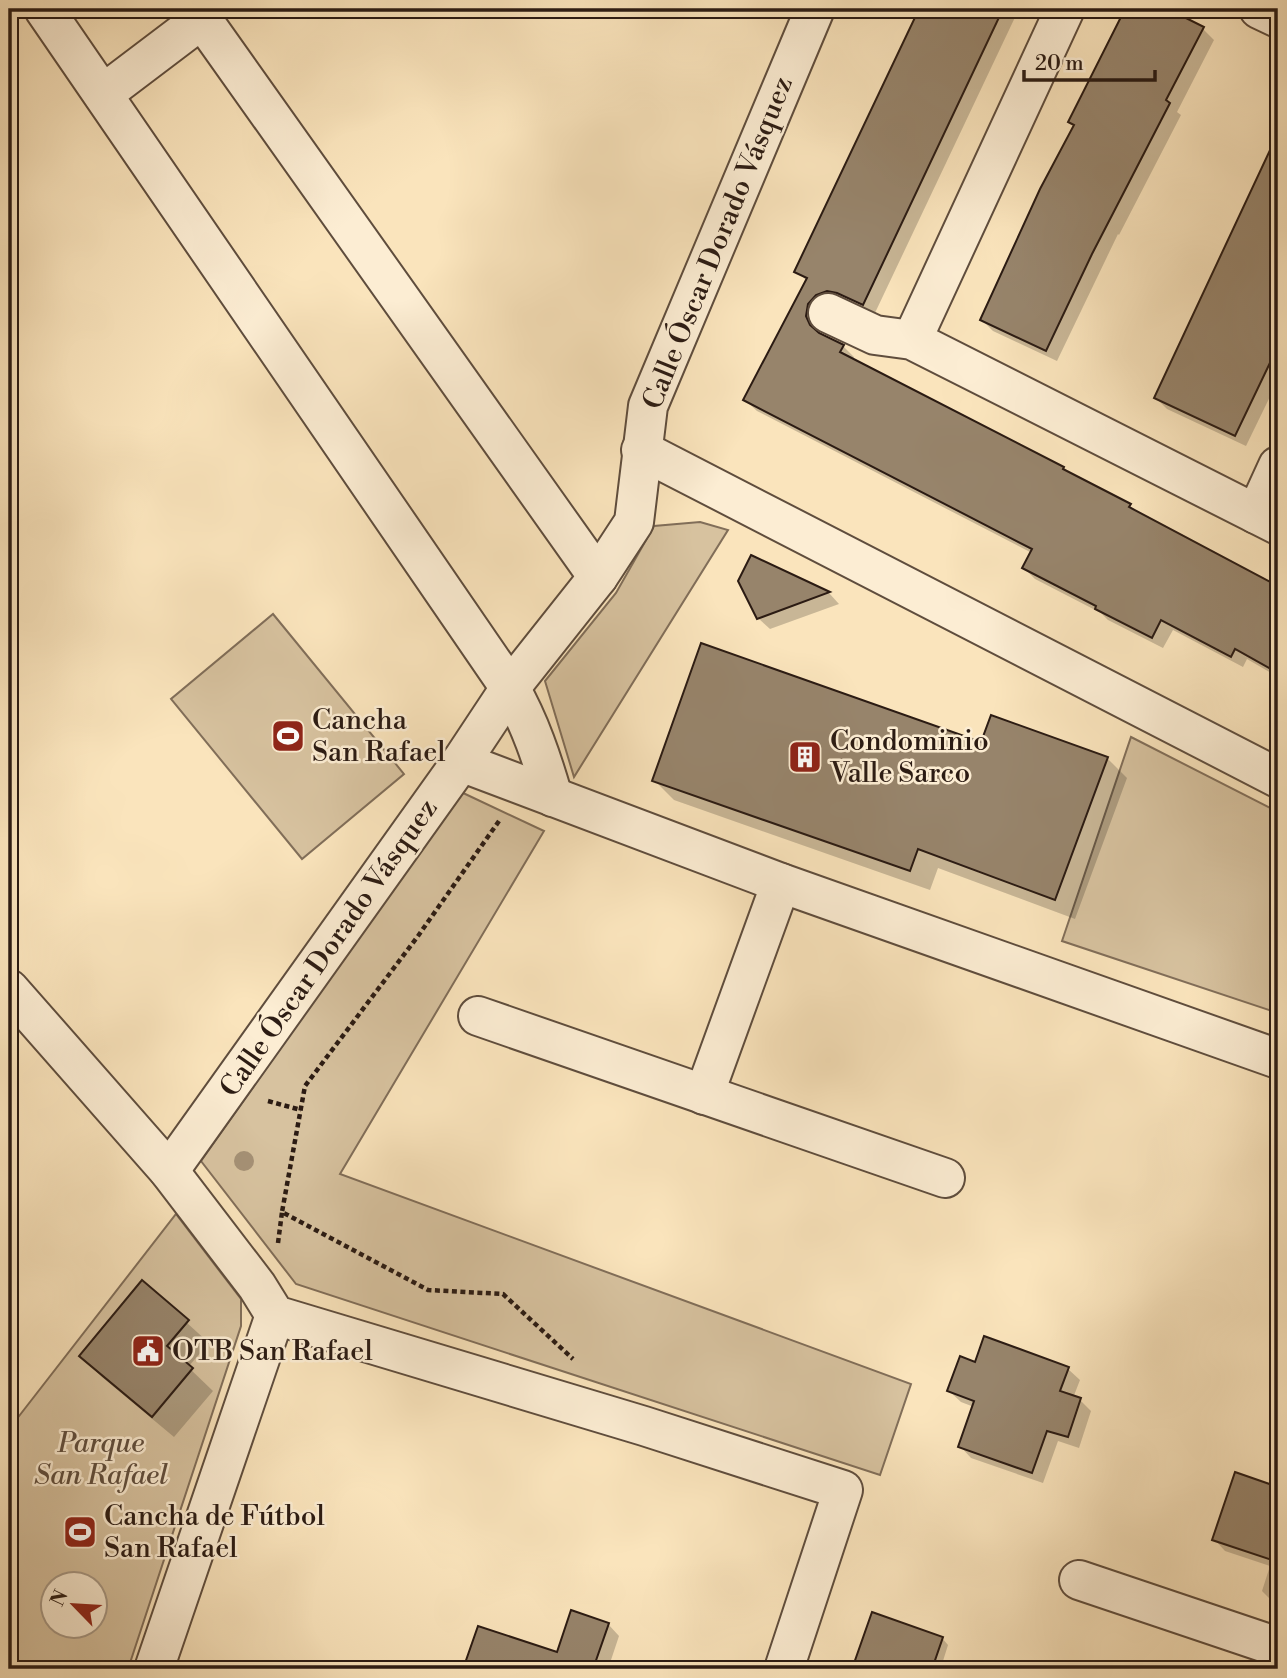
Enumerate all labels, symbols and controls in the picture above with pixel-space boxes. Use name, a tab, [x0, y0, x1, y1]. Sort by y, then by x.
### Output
scale bar	[1024, 38, 1156, 82]
text: 20 m	[1035, 51, 1084, 77]
street label: Calle Óscar Dorado Vásquez	[633, 71, 801, 415]
place label: Cancha San Rafael	[312, 703, 446, 770]
sports icon: Cancha San Rafael	[269, 717, 307, 755]
place label: Condominio Valle Sarco	[829, 724, 989, 791]
building icon: Condominio Valle Sarco	[786, 738, 824, 776]
street label: Calle Óscar Dorado Vásquez	[211, 791, 445, 1104]
public building icon: OTB San Rafael	[129, 1332, 167, 1370]
place label: OTB San Rafael	[172, 1334, 373, 1369]
park label: Parque San Rafael	[34, 1426, 168, 1493]
place label: Cancha de Fútbol San Rafael	[104, 1499, 325, 1566]
sports icon: Cancha de Fútbol San Rafael	[61, 1513, 99, 1551]
north arrow	[38, 1570, 108, 1640]
text: N	[45, 1586, 74, 1610]

